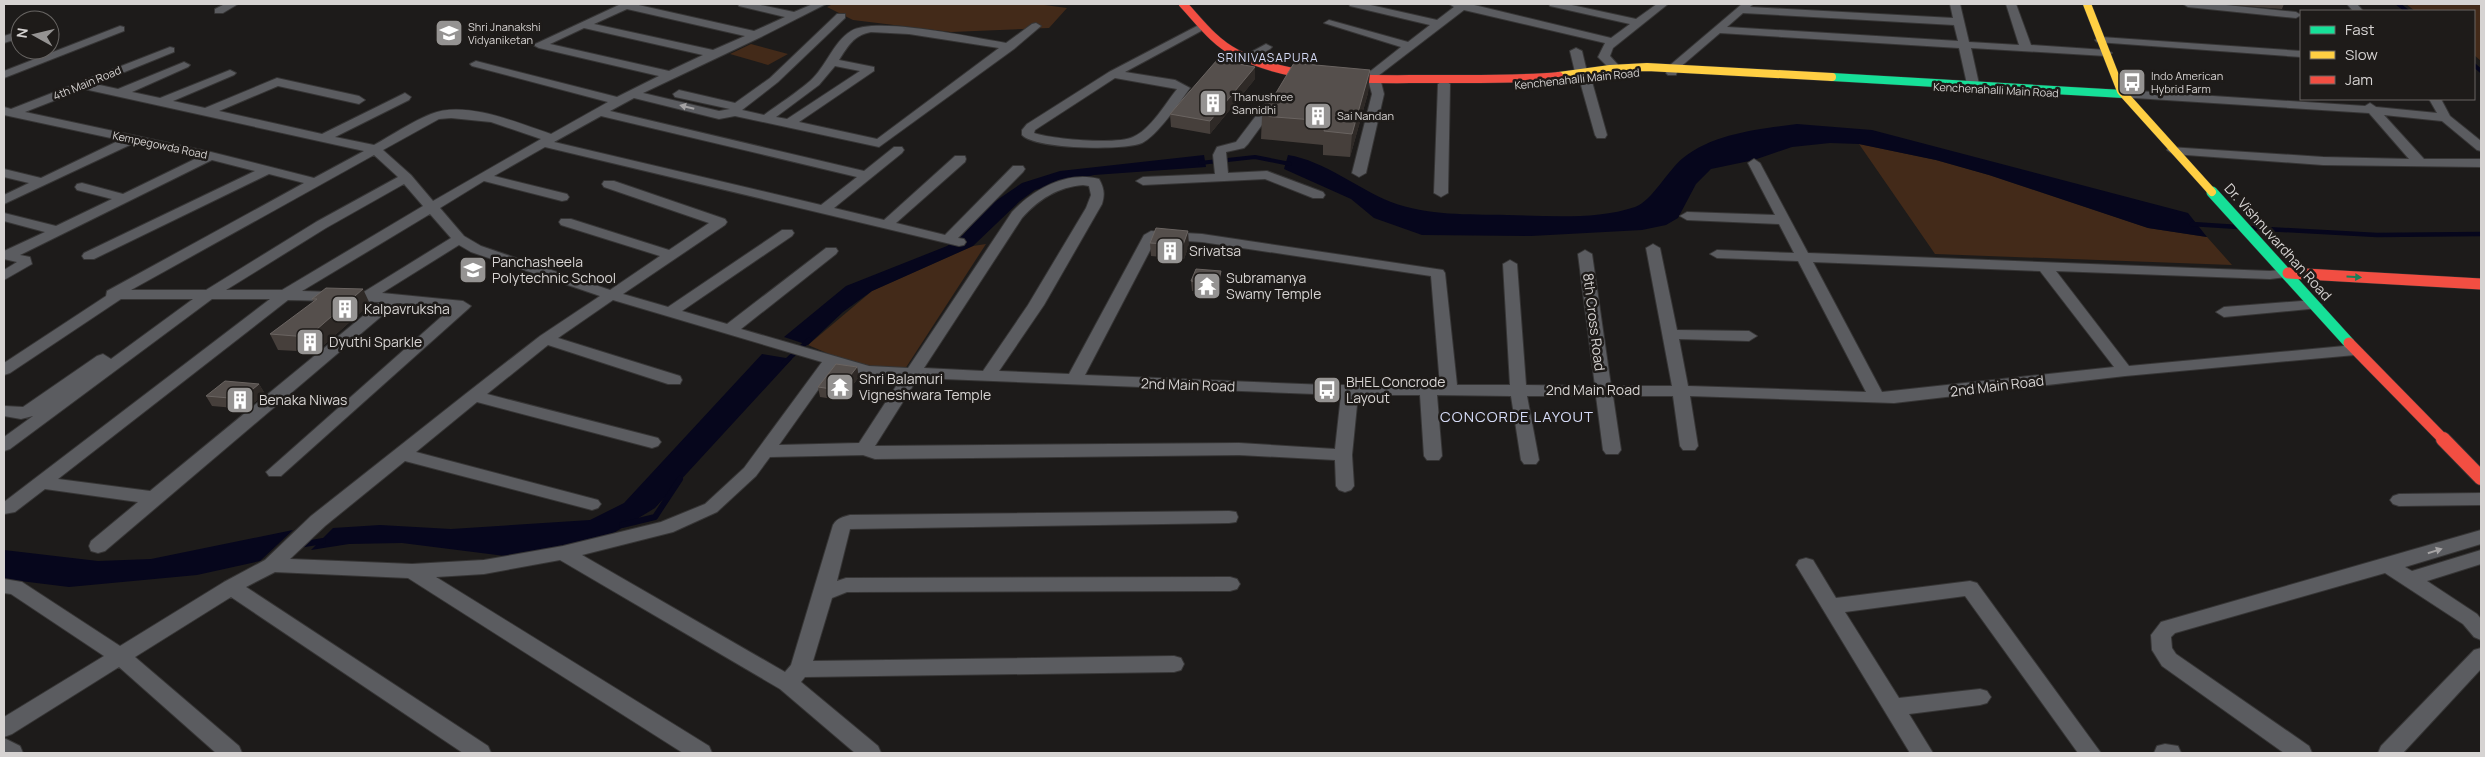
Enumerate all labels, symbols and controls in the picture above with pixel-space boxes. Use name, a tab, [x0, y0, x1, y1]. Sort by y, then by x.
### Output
north arrow	[10, 10, 60, 60]
legend	[2300, 10, 2475, 100]
school or university icon: Shri Jnanakshi Vidyaniketan	[434, 18, 464, 48]
place label: Shri Jnanakshi Vidyaniketan	[468, 19, 541, 47]
text: Fast	[2345, 19, 2374, 40]
text: N	[12, 27, 32, 39]
text: Slow	[2345, 44, 2378, 65]
district label: SRINIVASAPURA	[1217, 49, 1319, 66]
street label: 4th Main Road	[50, 62, 123, 103]
street label: Kenchenahalli Main Road	[1514, 64, 1640, 93]
bus stop icon: Indo American Hybrid Farm	[2117, 67, 2147, 97]
place label: Indo American Hybrid Farm	[2151, 68, 2223, 96]
text: Jam	[2345, 69, 2373, 90]
street label: Kenchenahalli Main Road	[1933, 79, 2059, 100]
building icon: Thanushree Sannidhi	[1198, 88, 1228, 118]
place label: Thanushree Sannidhi	[1232, 89, 1294, 117]
building icon: Sai Nandan	[1303, 101, 1333, 131]
one-way arrow	[680, 103, 695, 111]
place label: Sai Nandan	[1337, 108, 1394, 123]
street label: Kempegowda Road	[111, 127, 209, 162]
street label: Dr. Vishnuvardhan Road	[2221, 179, 2336, 304]
building icon: Srivatsa	[1155, 236, 1185, 266]
place label: Srivatsa	[1189, 241, 1241, 260]
place label: Panchasheela Polytechnic School	[492, 252, 616, 287]
school or university icon: Panchasheela Polytechnic School	[458, 255, 488, 285]
place label: Subramanya Swamy Temple	[1226, 268, 1321, 303]
temple icon: Subramanya Swamy Temple	[1192, 271, 1222, 301]
street label: 8th Cross Road	[1579, 272, 1610, 372]
one-way arrow	[2346, 273, 2362, 281]
building icon: Kalpavruksha	[330, 294, 360, 324]
place label: Kalpavruksha	[364, 299, 450, 318]
building icon: Dyuthi Sparkle	[295, 327, 325, 357]
place label: Dyuthi Sparkle	[329, 332, 422, 351]
place label: Shri Balamuri Vigneshwara Temple	[859, 369, 991, 404]
street label: 2nd Main Road	[1949, 370, 2045, 401]
temple icon: Shri Balamuri Vigneshwara Temple	[825, 372, 855, 402]
place label: BHEL Concrode Layout	[1346, 372, 1445, 407]
street label: 2nd Main Road	[1140, 373, 1236, 396]
bus stop icon: BHEL Concrode Layout	[1312, 375, 1342, 405]
street label: 2nd Main Road	[1546, 380, 1640, 399]
building icon: Benaka Niwas	[225, 385, 255, 415]
place label: Benaka Niwas	[259, 390, 347, 409]
district label: CONCORDE LAYOUT	[1440, 406, 1594, 427]
one-way arrow	[2427, 547, 2442, 555]

